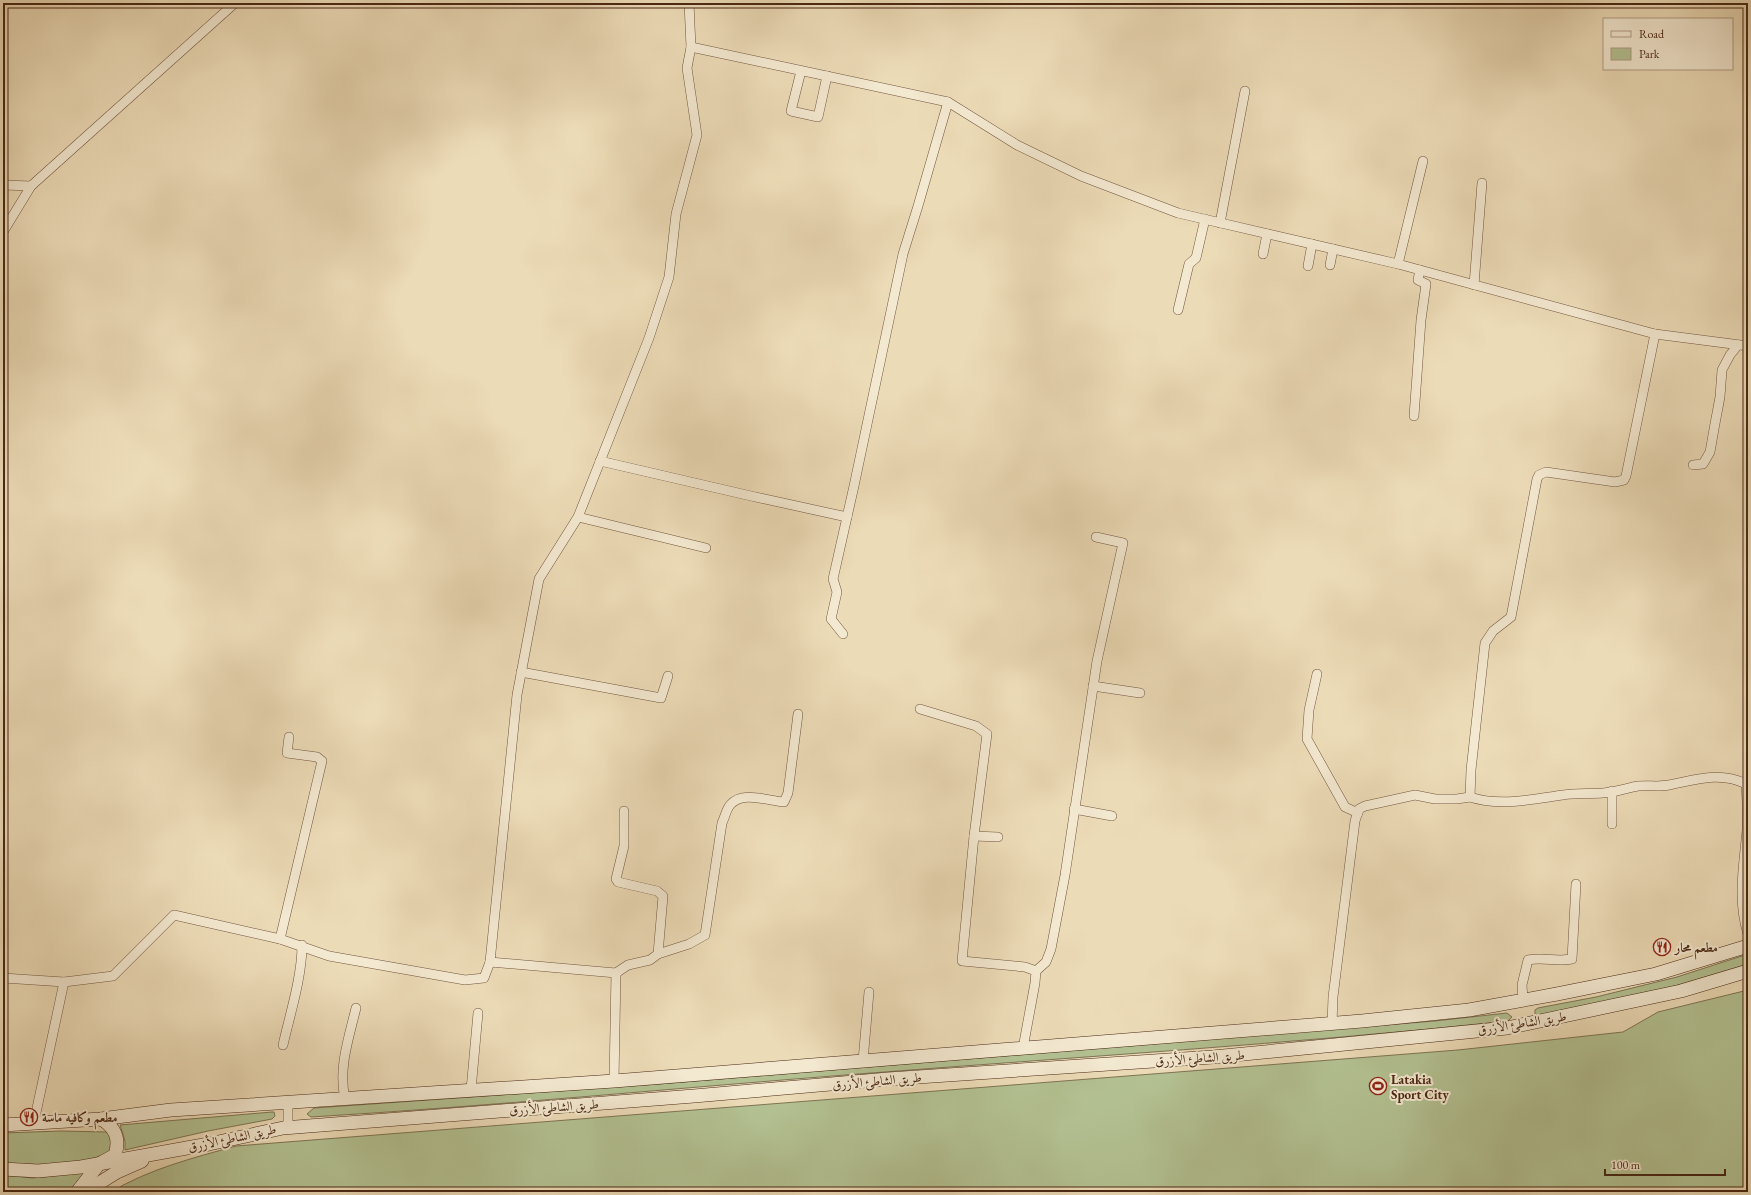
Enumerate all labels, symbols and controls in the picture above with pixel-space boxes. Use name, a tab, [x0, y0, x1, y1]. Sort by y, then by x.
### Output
legend	[1603, 18, 1733, 70]
text: Road	[1639, 26, 1665, 42]
text: Park	[1639, 46, 1660, 62]
restaurant icon: مطعم محار	[1652, 937, 1672, 957]
place label: مطعم محار	[1673, 939, 1718, 960]
street label: طريق الشاطئ الأزرق	[1476, 1008, 1568, 1039]
street label: طريق الشاطئ الأزرق	[1155, 1046, 1245, 1071]
street label: طريق الشاطئ الأزرق	[831, 1069, 923, 1094]
place label: Latakia Sport City	[1391, 1071, 1449, 1103]
sports icon: Latakia Sport City	[1368, 1076, 1388, 1096]
street label: طريق الشاطئ الأزرق	[509, 1095, 599, 1120]
restaurant icon: مطعم وكافيه ماسة	[19, 1107, 39, 1127]
place label: مطعم وكافيه ماسة	[42, 1109, 118, 1130]
street label: طريق الشاطئ الأزرق	[186, 1120, 278, 1157]
scale bar	[1605, 1151, 1725, 1177]
text: 100 m	[1611, 1157, 1641, 1173]

